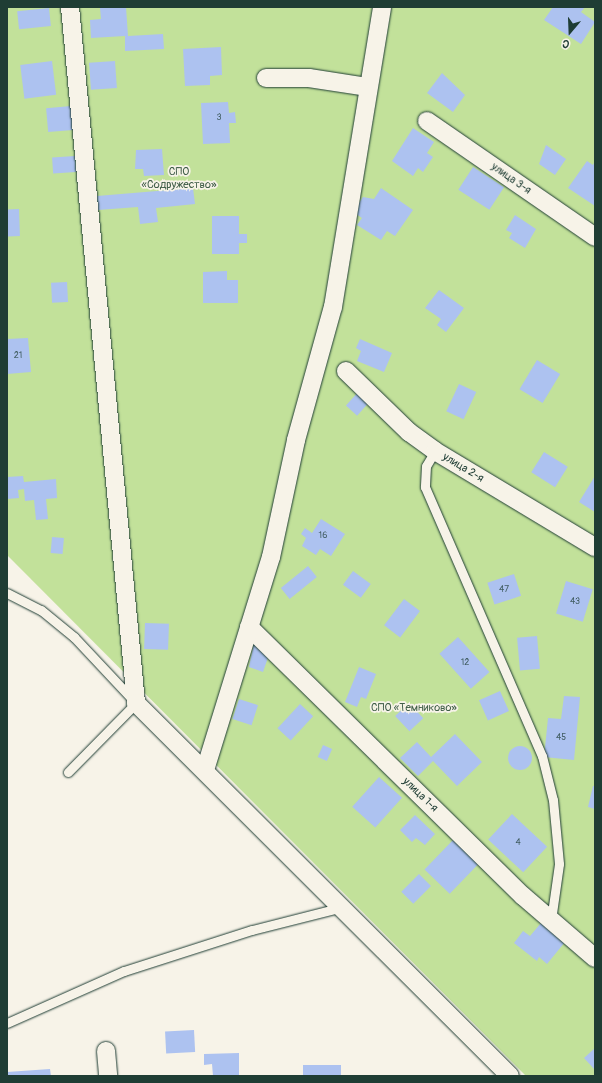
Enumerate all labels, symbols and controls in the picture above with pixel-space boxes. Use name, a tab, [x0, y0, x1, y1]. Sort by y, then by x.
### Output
north arrow	[550, 12, 590, 52]
text: С	[561, 37, 571, 51]
house number: 3	[216, 113, 222, 123]
street label: улица 3-я	[488, 160, 534, 198]
park label: СПО «Содружество»	[142, 166, 216, 192]
house number: 21	[14, 351, 22, 361]
street label: улица 2-я	[440, 451, 486, 485]
house number: 16	[319, 531, 327, 541]
house number: 47	[499, 585, 509, 595]
house number: 43	[570, 597, 580, 607]
house number: 12	[461, 658, 469, 668]
park label: СПО «Темниково»	[371, 701, 457, 715]
house number: 45	[556, 733, 566, 743]
street label: улица 1-я	[400, 775, 440, 815]
house number: 4	[515, 838, 521, 848]

